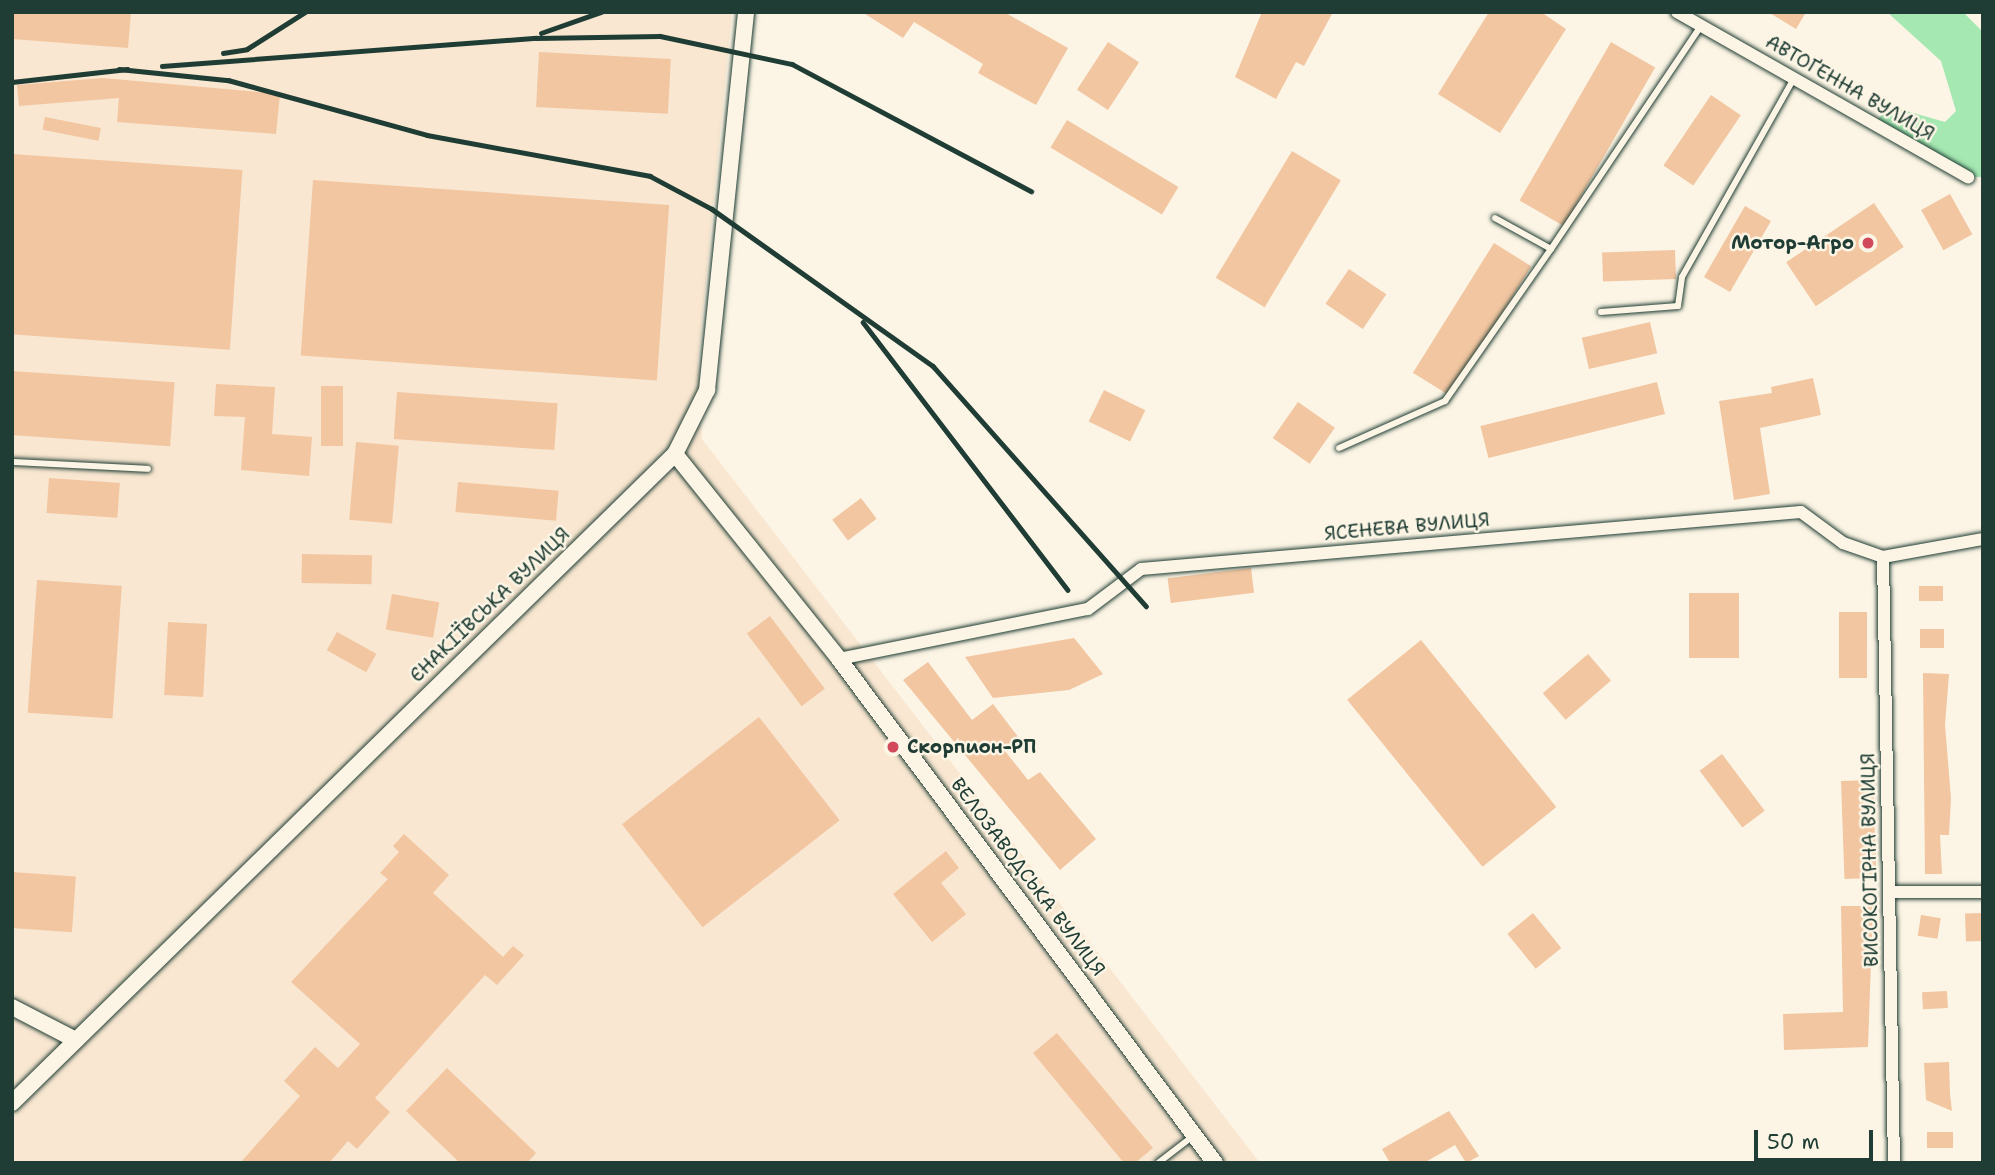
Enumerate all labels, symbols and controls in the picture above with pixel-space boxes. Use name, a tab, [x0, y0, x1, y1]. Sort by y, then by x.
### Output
street label: АВТОҐЕННА ВУЛИЦЯ	[1761, 30, 1939, 146]
place label: Мотор-Агро	[1731, 232, 1854, 254]
marker: Мотор-Агро	[1860, 235, 1876, 251]
street label: ЯСЕНЕВА ВУЛИЦЯ	[1323, 508, 1491, 546]
street label: ЄНАКІЇВСЬКА ВУЛИЦЯ	[405, 523, 575, 687]
place label: Скорпион-РП	[907, 736, 1036, 758]
marker: Скорпион-РП	[885, 739, 901, 755]
street label: ВИСОКОГІРНА ВУЛИЦЯ	[1857, 753, 1883, 967]
street label: ВЕЛОЗАВОДСЬКА ВУЛИЦЯ	[946, 774, 1110, 980]
scale bar	[1757, 1116, 1876, 1160]
text: 50 m	[1767, 1128, 1820, 1156]

